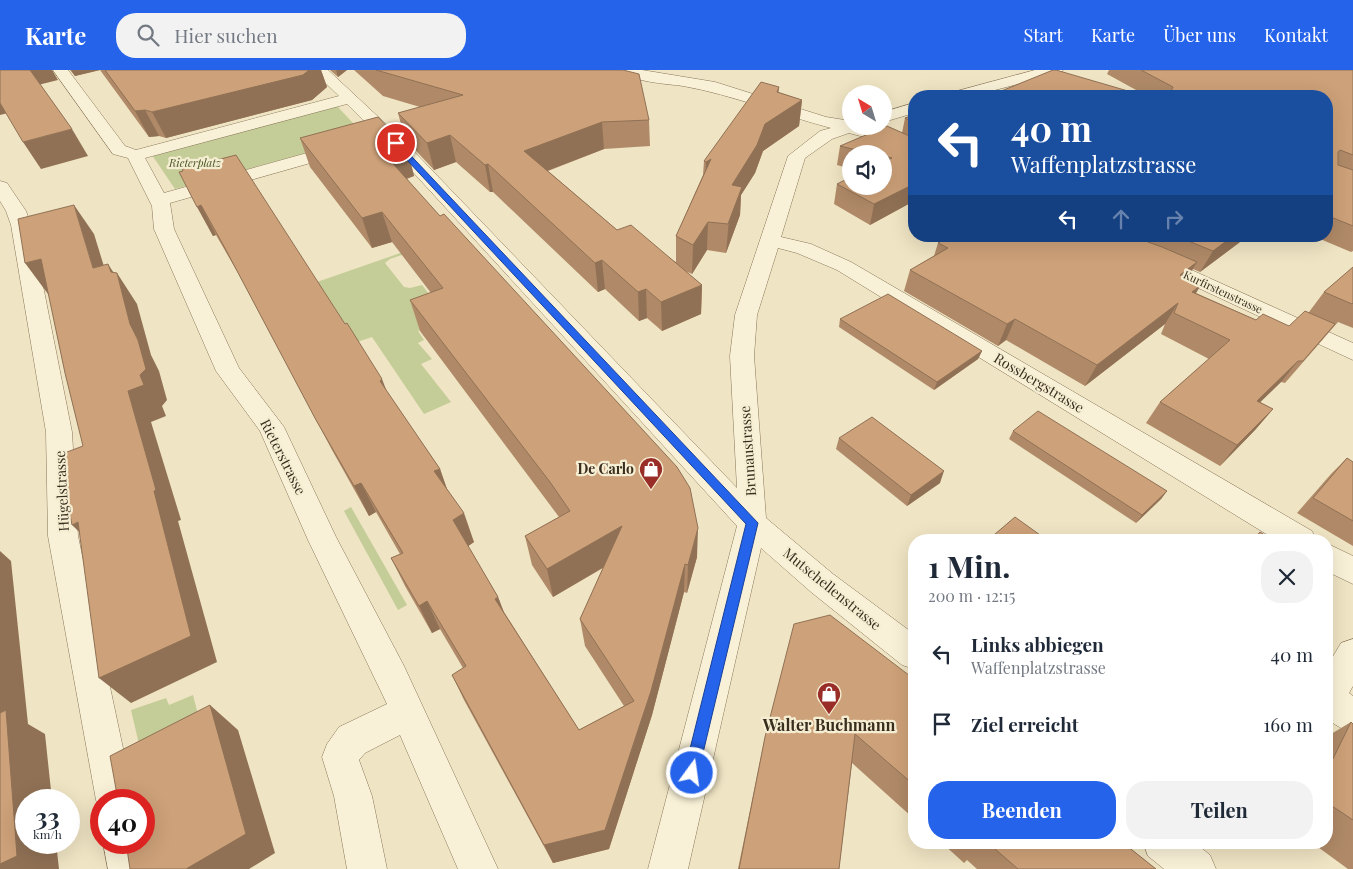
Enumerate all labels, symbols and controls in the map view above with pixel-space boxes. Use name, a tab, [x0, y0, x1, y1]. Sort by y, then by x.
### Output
search box	[116, 13, 466, 58]
text: Karte	[25, 19, 86, 51]
icon: search	[134, 21, 162, 49]
text: Hier suchen	[174, 22, 277, 48]
text: Start	[1023, 23, 1063, 47]
text: Karte	[1091, 23, 1135, 47]
text: Über uns	[1163, 23, 1236, 47]
text: Kontakt	[1264, 23, 1328, 47]
north arrow	[842, 85, 892, 135]
map controls	[842, 85, 892, 195]
text: 40 m	[1011, 104, 1092, 151]
icon: left	[928, 110, 993, 175]
pin	[375, 122, 417, 164]
icon: arrive	[382, 129, 410, 157]
button: sound	[842, 145, 892, 195]
text: Waffenplatzstrasse	[1011, 149, 1196, 179]
park label: Rieterplatz	[168, 155, 222, 170]
icon: left	[1054, 205, 1082, 233]
icon: ahead	[1107, 205, 1135, 233]
icon: right	[1160, 205, 1188, 233]
street label: Kurfirstenstrasse	[1181, 267, 1266, 317]
street label: Rossbergstrasse	[991, 348, 1088, 417]
street label: Brunaustrasse	[735, 405, 760, 497]
street label: Rieterstrasse	[256, 416, 311, 498]
street label: Hügelstrasse	[50, 450, 73, 532]
shop icon: De Carlo	[638, 456, 664, 490]
place label: De Carlo	[577, 459, 634, 478]
street label: Mutschellenstrasse	[779, 543, 885, 634]
text: 1 Min.	[928, 546, 1010, 586]
button: close	[1261, 551, 1313, 603]
text: 200 m · 12:15	[928, 585, 1015, 606]
text: Links abbiegen	[971, 631, 1104, 657]
icon: left	[928, 640, 956, 668]
text: 40 m	[1271, 641, 1313, 667]
text: Waffenplatzstrasse	[971, 657, 1106, 678]
shop icon: Walter Buchmann	[816, 681, 842, 715]
icon: arrive	[928, 710, 956, 738]
text: Ziel erreicht	[971, 711, 1079, 737]
text: 160 m	[1263, 711, 1313, 737]
place label: Walter Buchmann	[762, 714, 895, 735]
position arrow	[665, 746, 717, 798]
button: Beenden	[928, 781, 1116, 839]
button: Teilen	[1126, 781, 1313, 839]
speed limit sign: 40	[90, 789, 155, 854]
text: 33	[35, 799, 60, 832]
text: km/h	[33, 826, 62, 842]

